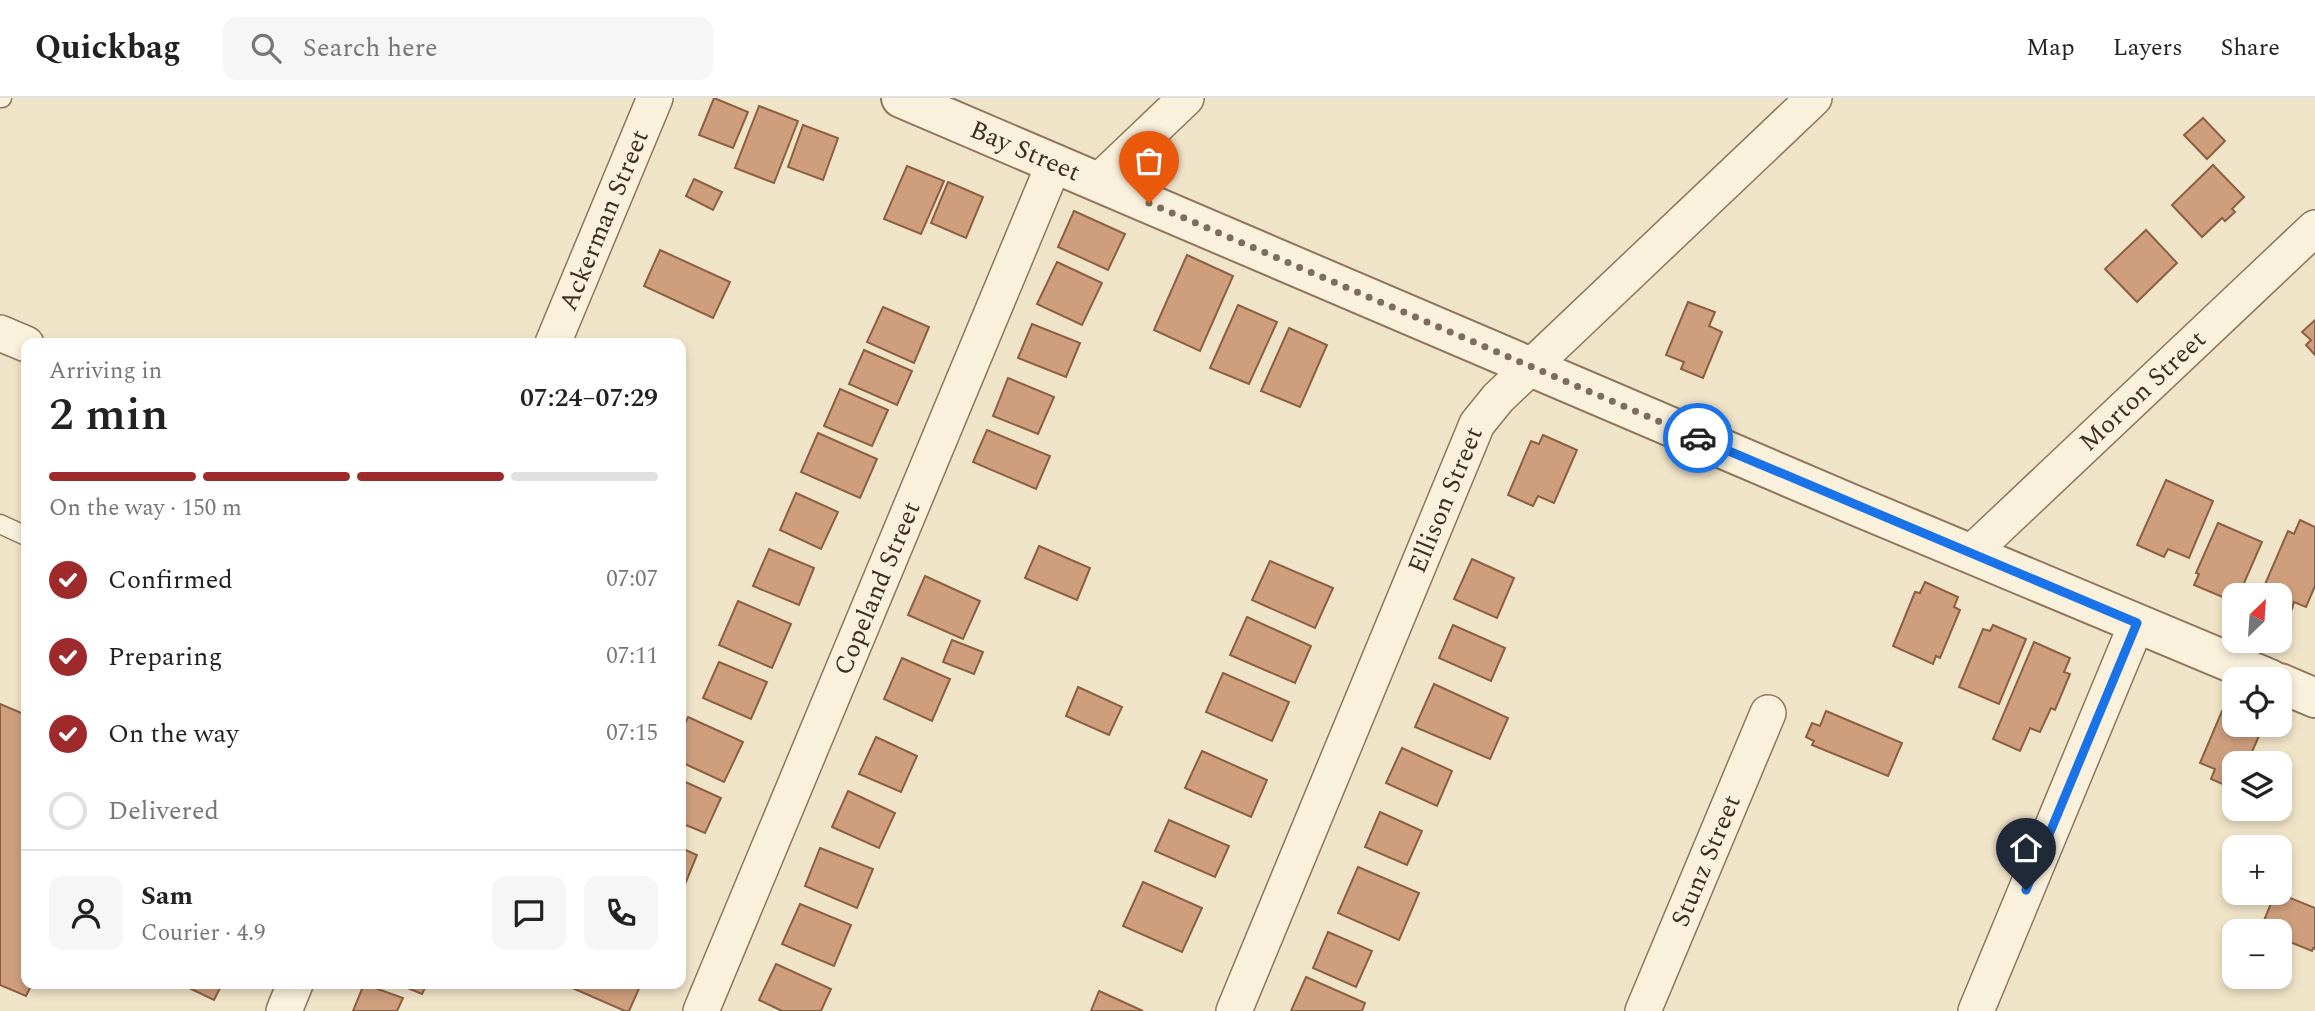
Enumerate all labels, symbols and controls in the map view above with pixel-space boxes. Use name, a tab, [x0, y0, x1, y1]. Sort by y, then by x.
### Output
search box	[223, 17, 713, 80]
text: Quickbag	[35, 23, 181, 73]
text: Search here	[303, 28, 438, 68]
icon: search	[247, 29, 285, 67]
text: Map	[2026, 30, 2075, 66]
text: Layers	[2113, 30, 2183, 66]
text: Share	[2221, 30, 2280, 66]
street label: Bay Street	[964, 110, 1087, 192]
street label: Ackerman Street	[549, 123, 660, 317]
pin	[1119, 131, 1179, 203]
icon: bag	[1130, 142, 1168, 180]
street label: Morton Street	[2070, 321, 2215, 461]
text: Arriving in	[49, 354, 162, 389]
text: 07:24–07:29	[520, 378, 658, 418]
text: 2 min	[49, 380, 168, 450]
courier	[1663, 403, 1733, 473]
icon: car	[1679, 419, 1717, 457]
street label: Ellison Street	[1397, 421, 1494, 580]
text: On the way · 150 m	[49, 491, 242, 526]
street label: Copeland Street	[823, 495, 931, 681]
text: Confirmed	[108, 560, 233, 600]
icon: check	[49, 561, 87, 599]
text: 07:07	[606, 562, 658, 597]
north arrow	[2222, 583, 2292, 653]
map controls	[2222, 583, 2292, 989]
text: Preparing	[108, 637, 222, 677]
icon: check	[49, 638, 87, 676]
text: 07:11	[606, 639, 658, 674]
button: locate	[2222, 667, 2292, 737]
text: On the way	[108, 714, 239, 754]
icon: check	[49, 715, 87, 753]
text: 07:15	[606, 716, 658, 751]
button: layers	[2222, 751, 2292, 821]
street label: Stunz Street	[1660, 788, 1752, 933]
text: Delivered	[108, 791, 219, 831]
pin	[1996, 818, 2056, 890]
icon: home	[2007, 829, 2045, 867]
button: +	[2222, 835, 2292, 905]
button: person	[49, 876, 123, 950]
text: Sam	[141, 876, 193, 916]
button: chat	[492, 876, 566, 950]
button: phone	[584, 876, 658, 950]
text: Courier · 4.9	[141, 916, 266, 951]
button: −	[2222, 919, 2292, 989]

